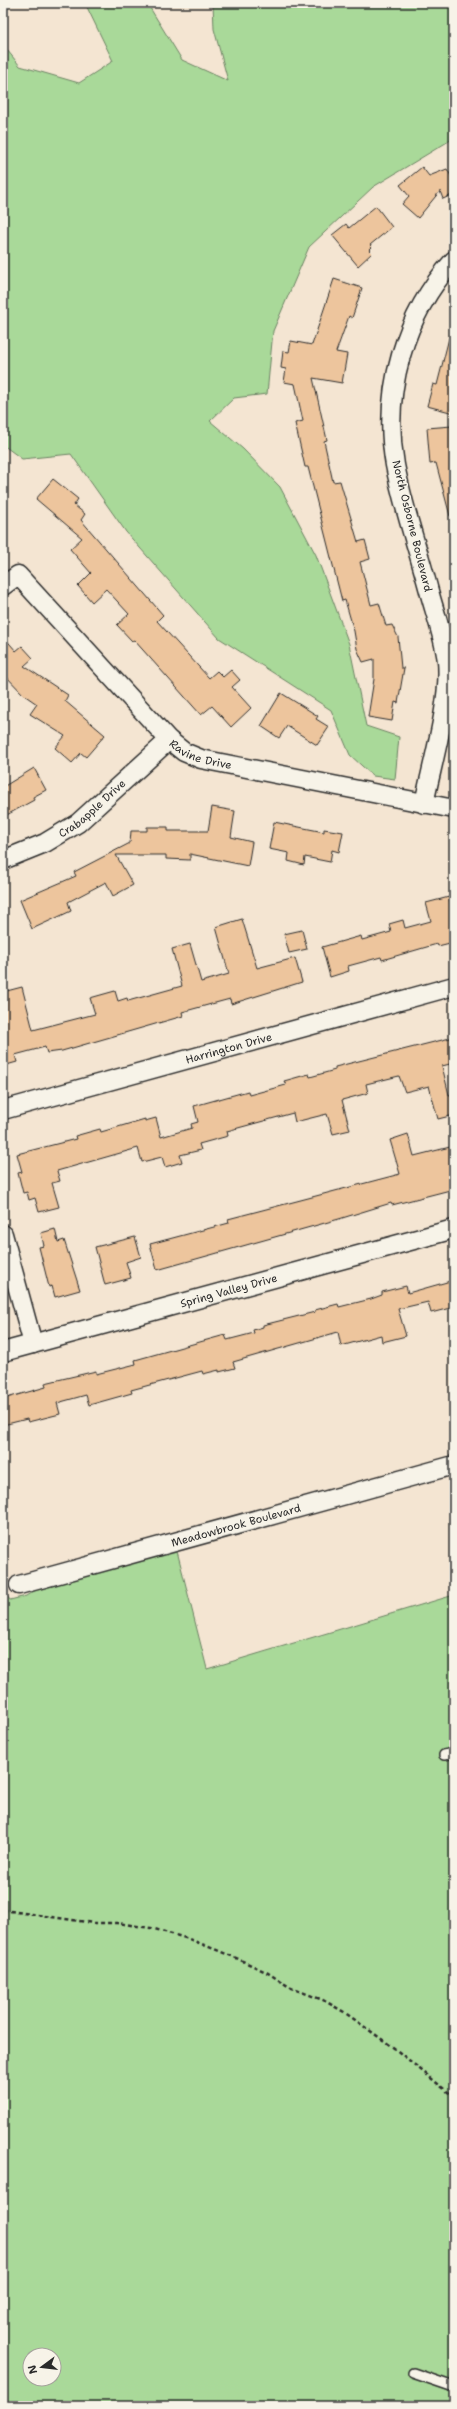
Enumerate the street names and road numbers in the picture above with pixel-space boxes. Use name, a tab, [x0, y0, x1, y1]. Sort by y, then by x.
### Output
street label: North Osborne Boulevard	[388, 459, 436, 594]
street label: Ravine Drive	[166, 736, 233, 772]
street label: Crabapple Drive	[56, 776, 129, 841]
street label: Harrington Drive	[184, 1029, 274, 1067]
street label: Spring Valley Drive	[179, 1270, 279, 1311]
street label: Meadowbrook Boulevard	[169, 1500, 302, 1550]

